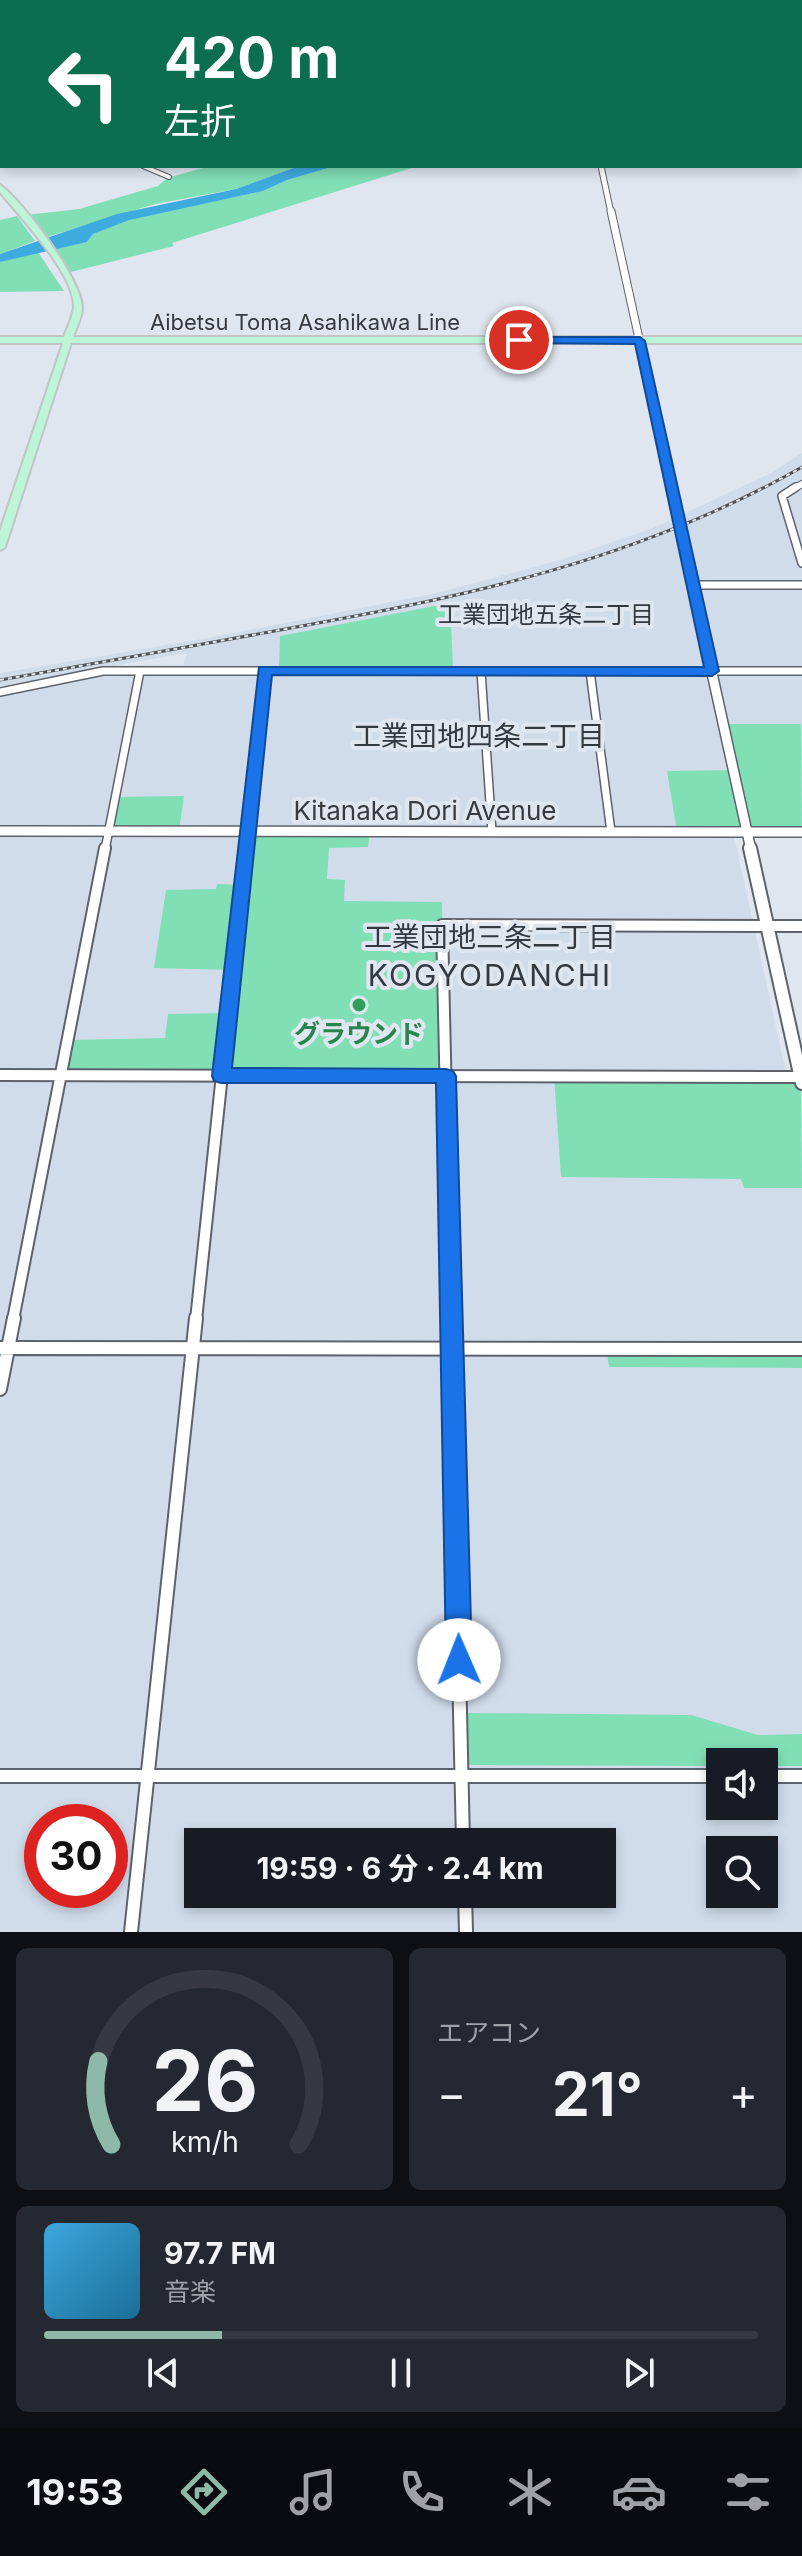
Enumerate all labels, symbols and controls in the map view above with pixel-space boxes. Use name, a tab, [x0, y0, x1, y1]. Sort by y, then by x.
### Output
text: 420 m	[164, 24, 339, 92]
icon: left	[32, 32, 136, 136]
text: 左折	[164, 99, 236, 143]
pin	[485, 306, 553, 374]
street label: Aibetsu Toma Asahikawa Line	[150, 309, 460, 335]
icon: arrive	[497, 318, 541, 362]
district label: 工業団地五条二丁目	[438, 600, 654, 629]
district label: 工業団地四条二丁目	[353, 719, 605, 753]
street label: Kitanaka Dori Avenue	[293, 795, 557, 826]
district label: 工業団地三条二丁目	[364, 920, 616, 954]
district label: KOGYODANCHI	[368, 957, 612, 993]
marker: グラウンド	[350, 996, 368, 1014]
place label: グラウンド	[294, 1018, 424, 1049]
position arrow	[417, 1618, 501, 1702]
map controls	[706, 1748, 778, 1908]
button: sound	[706, 1748, 778, 1820]
speed limit sign: 30	[24, 1804, 128, 1908]
button: search	[706, 1836, 778, 1908]
text: 19:59 · 6 分 · 2.4 km	[256, 1850, 544, 1886]
text: エアコン	[437, 2017, 541, 2048]
text: 26	[151, 2030, 258, 2131]
text: 21°	[552, 2058, 643, 2130]
text: −	[437, 2067, 466, 2121]
text: +	[729, 2067, 758, 2121]
text: km/h	[171, 2124, 238, 2159]
text: 97.7 FM	[164, 2235, 276, 2271]
text: 音楽	[164, 2276, 216, 2307]
icon: previous	[141, 2351, 185, 2395]
icon: pause	[379, 2351, 423, 2395]
icon: next	[617, 2351, 661, 2395]
icon: directions	[176, 2464, 232, 2520]
icon: music	[285, 2464, 341, 2520]
icon: phone	[394, 2464, 450, 2520]
icon: climate	[502, 2464, 558, 2520]
icon: car	[611, 2464, 667, 2520]
icon: filters	[720, 2464, 776, 2520]
text: 19:53	[26, 2470, 124, 2514]

